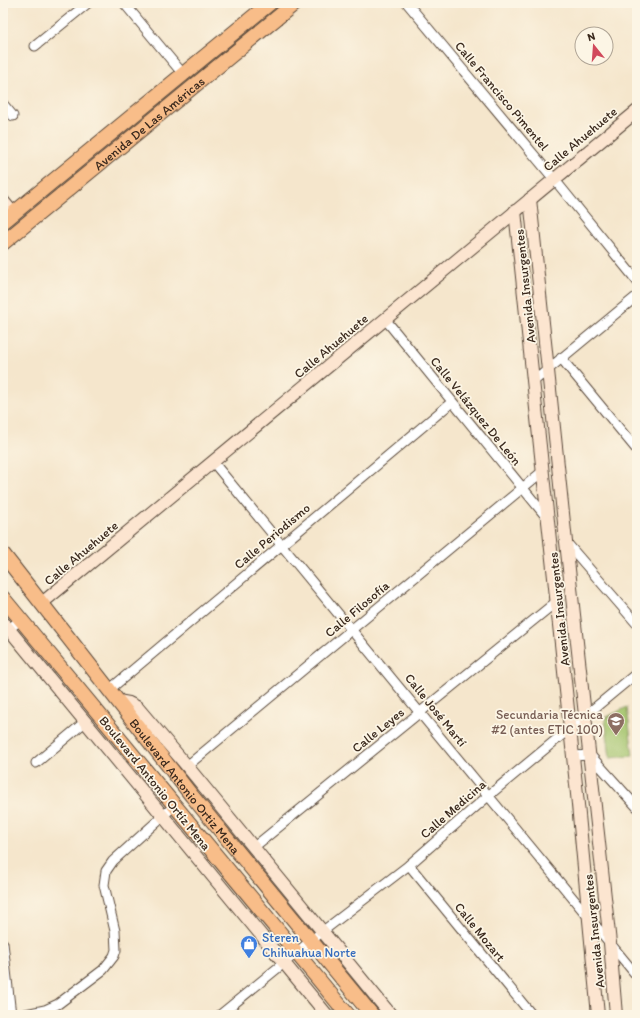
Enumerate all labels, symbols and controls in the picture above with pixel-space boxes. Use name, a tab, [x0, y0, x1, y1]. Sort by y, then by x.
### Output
north arrow	[574, 26, 614, 66]
text: N	[586, 30, 597, 44]
street label: Calle Francisco Pimentel	[452, 38, 552, 154]
street label: Avenida De Las Américas	[91, 73, 208, 173]
street label: Calle Ahuehuete	[540, 104, 620, 174]
street label: Avenida Insurgentes	[512, 228, 538, 344]
street label: Calle Ahuehuete	[291, 311, 371, 381]
street label: Calle Velázquez De León	[428, 354, 525, 469]
street label: Calle Periodismo	[231, 500, 313, 572]
street label: Calle Ahuehuete	[41, 518, 121, 588]
street label: Avenida Insurgentes	[546, 551, 572, 667]
street label: Calle Filosofía	[322, 578, 392, 640]
street label: Calle José Martí	[402, 671, 470, 750]
street label: Calle Leyes	[349, 704, 407, 756]
place label: Secundaria Técnica #2 (antes ETIC 100)	[491, 707, 603, 737]
school or university icon: Secundaria Técnica #2 (antes ETIC 100)	[606, 711, 626, 736]
street label: Boulevard Antonio Ortíz Mena	[96, 713, 214, 854]
street label: Boulevard Antonio Ortiz Mena	[127, 715, 244, 857]
street label: Calle Medicina	[417, 776, 489, 842]
street label: Avenida Insurgentes	[581, 873, 607, 989]
street label: Calle Mozart	[452, 899, 508, 965]
place label: Steren Chihuahua Norte	[262, 930, 356, 960]
shop icon: Steren Chihuahua Norte	[239, 934, 259, 959]

